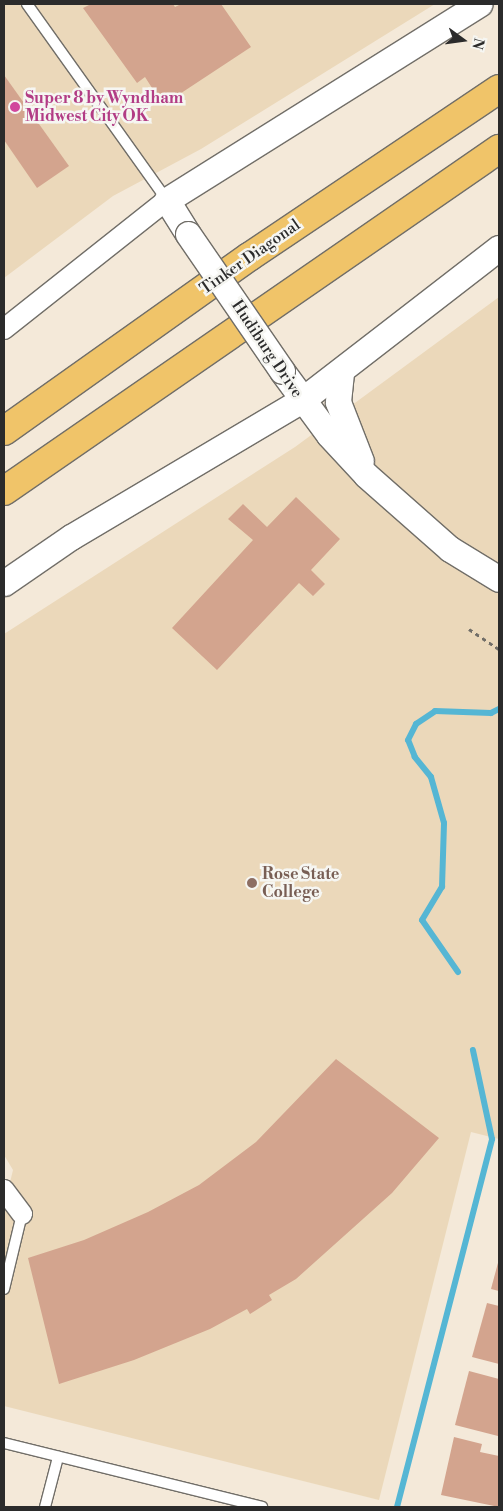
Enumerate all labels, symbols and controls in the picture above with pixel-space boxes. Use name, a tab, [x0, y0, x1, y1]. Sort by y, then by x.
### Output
north arrow	[438, 15, 488, 65]
text: N	[467, 36, 488, 51]
place label: Super 8 by Wyndham Midwest City OK	[25, 88, 183, 126]
marker: Super 8 by Wyndham Midwest City OK	[9, 101, 21, 113]
street label: Tinker Diagonal	[196, 215, 304, 299]
street label: Hudiburg Drive	[227, 297, 307, 401]
place label: Rose State College	[262, 864, 339, 902]
marker: Rose State College	[246, 877, 258, 889]

